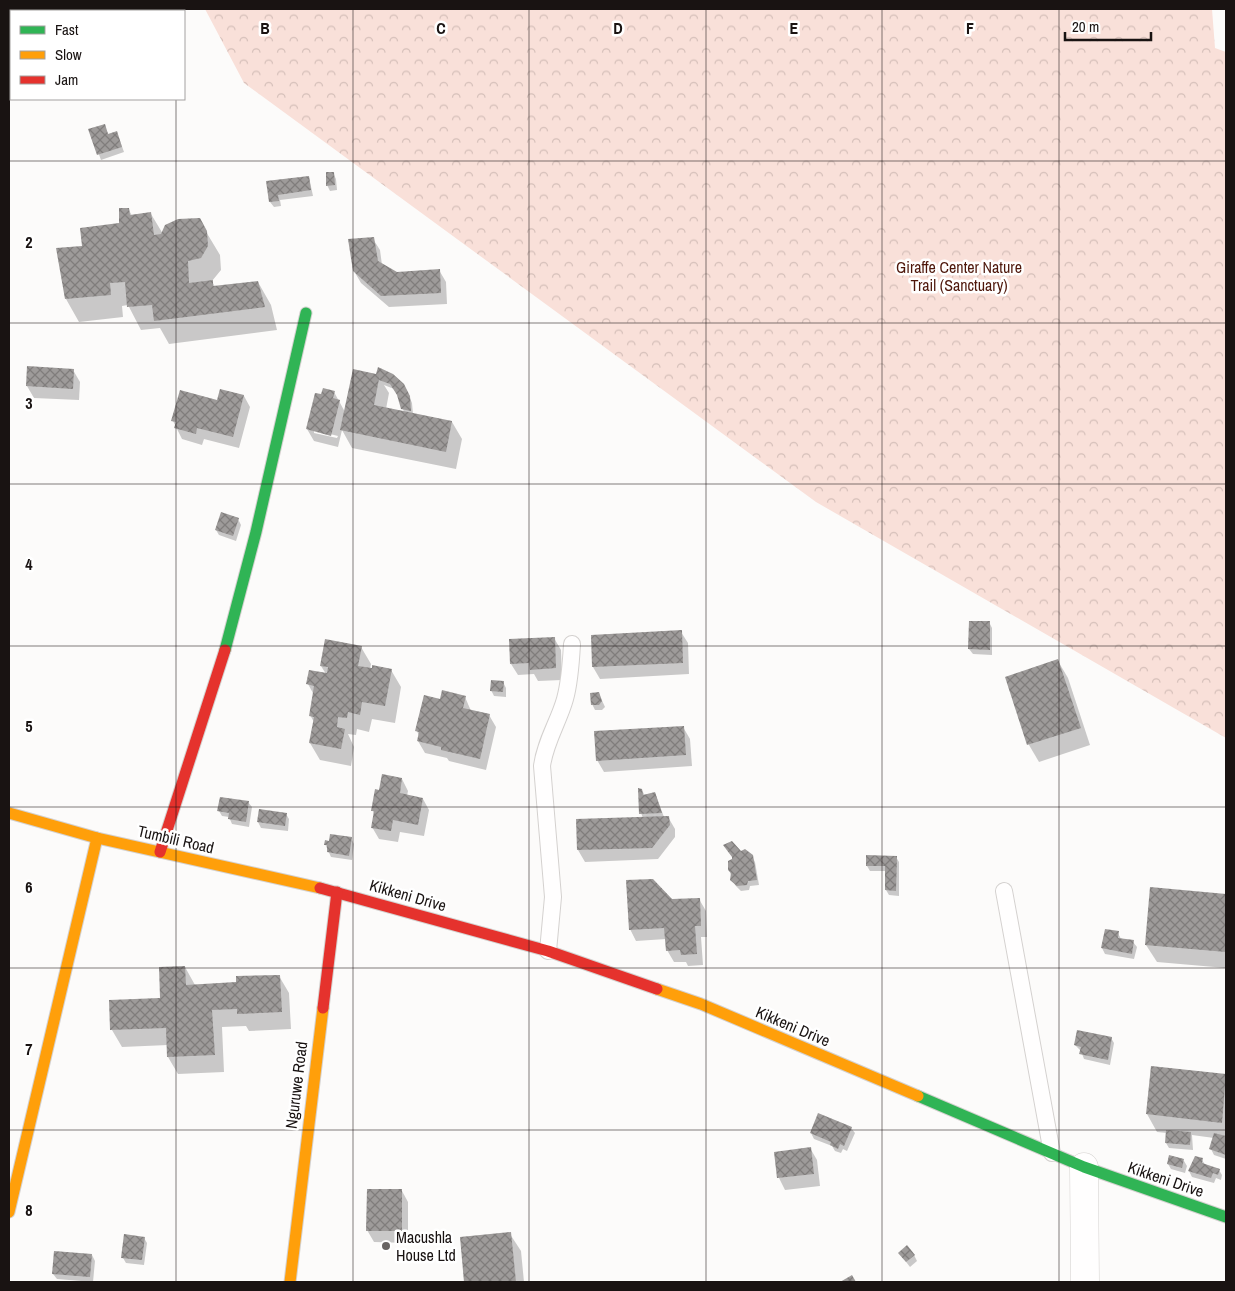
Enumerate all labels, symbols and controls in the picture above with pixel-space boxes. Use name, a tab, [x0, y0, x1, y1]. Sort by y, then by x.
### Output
legend	[10, 10, 185, 100]
scale bar	[1065, 10, 1151, 42]
text: 20 m	[1072, 16, 1099, 37]
text: B	[260, 17, 270, 39]
text: C	[436, 17, 446, 39]
text: D	[613, 17, 623, 39]
text: E	[790, 17, 799, 39]
text: F	[966, 17, 974, 39]
text: Fast	[55, 19, 79, 40]
text: Slow	[55, 44, 82, 65]
text: Jam	[55, 69, 78, 90]
text: 2	[25, 231, 33, 253]
park label: Giraffe Center Nature Trail (Sanctuary)	[896, 256, 1022, 296]
text: 3	[25, 392, 33, 414]
text: 4	[25, 553, 33, 575]
text: 5	[25, 715, 33, 737]
street label: Tumbili Road	[136, 820, 216, 858]
street label: Kikkeni Drive	[367, 874, 449, 916]
text: 6	[25, 876, 33, 898]
street label: Kikkeni Drive	[752, 1000, 834, 1052]
text: 7	[25, 1038, 33, 1060]
street label: Nguruwe Road	[280, 1040, 312, 1130]
street label: Kikkeni Drive	[1125, 1156, 1207, 1202]
text: 8	[25, 1199, 33, 1221]
place label: Macushla House Ltd	[396, 1226, 456, 1266]
marker: Macushla House Ltd	[380, 1240, 392, 1252]

